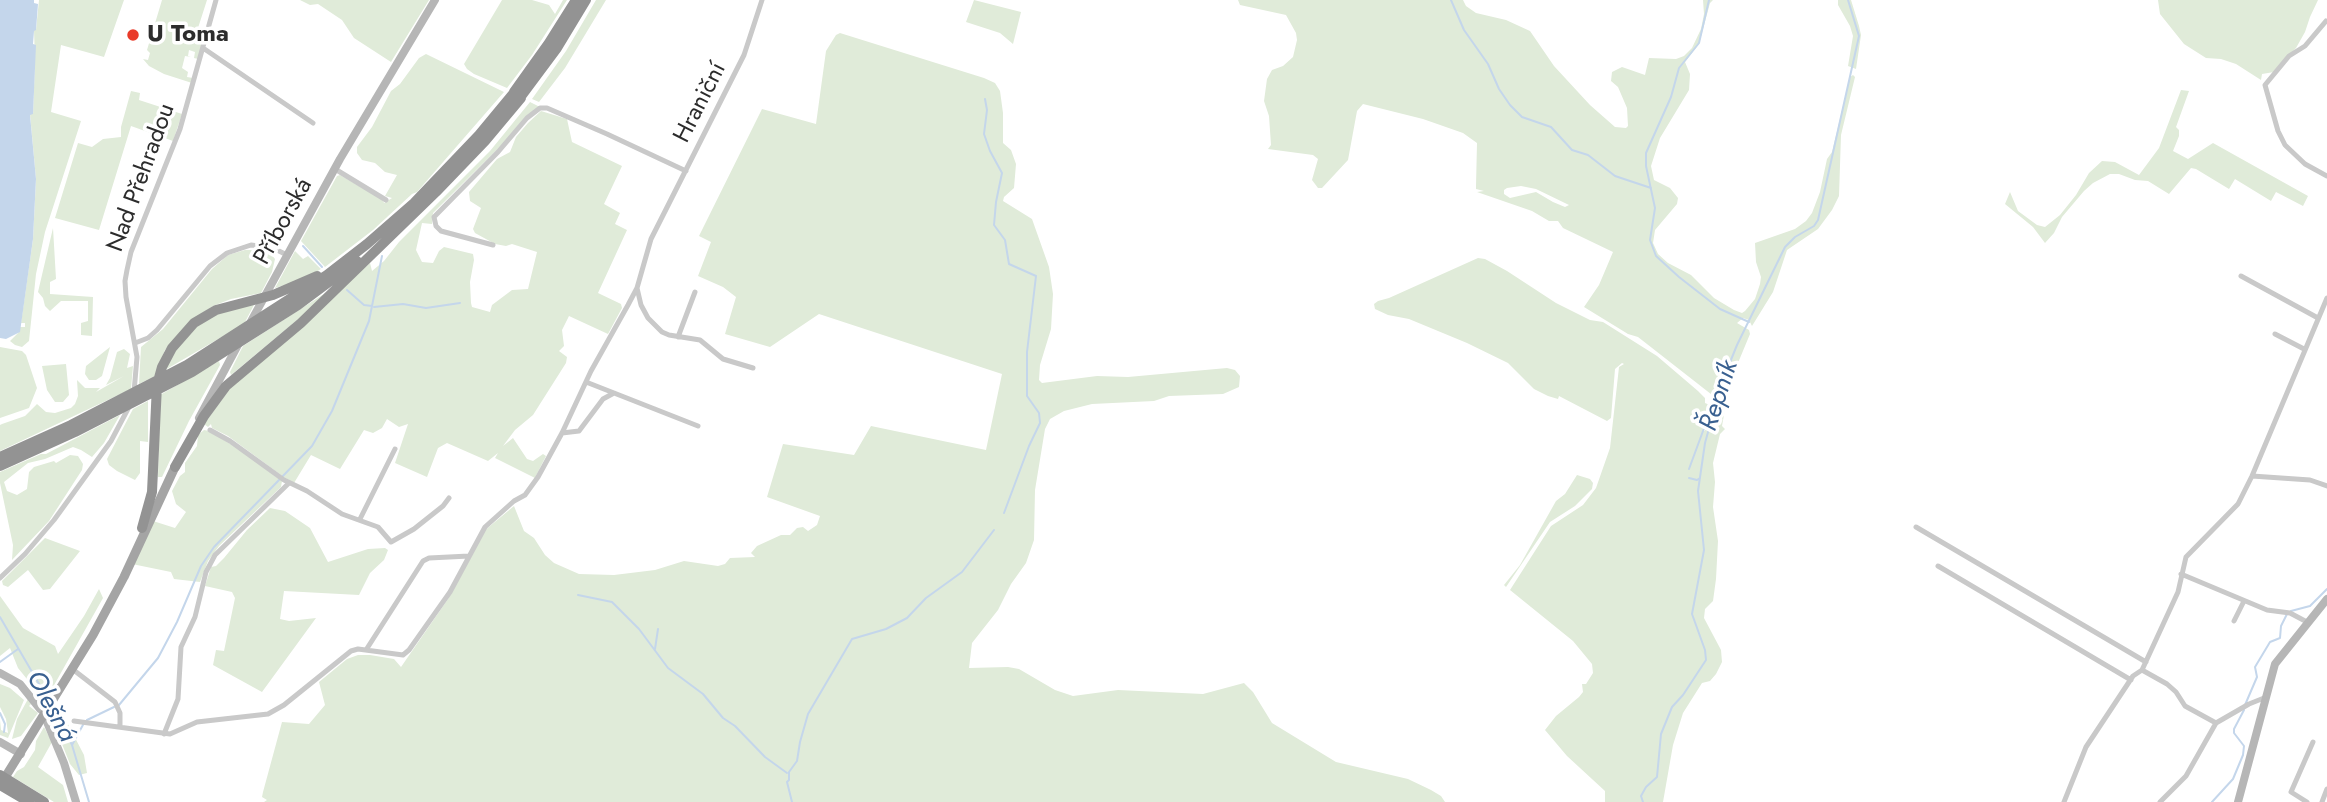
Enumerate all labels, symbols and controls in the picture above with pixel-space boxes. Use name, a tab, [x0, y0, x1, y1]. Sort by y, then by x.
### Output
place label: U Toma	[147, 21, 229, 49]
marker: U Toma	[125, 27, 141, 43]
street label: Hraniční	[669, 58, 733, 148]
street label: Nad Přehradou	[102, 100, 182, 256]
street label: Příborská	[249, 174, 319, 270]
water label: Řepník	[1694, 357, 1746, 435]
water label: Olešná	[18, 666, 82, 748]

